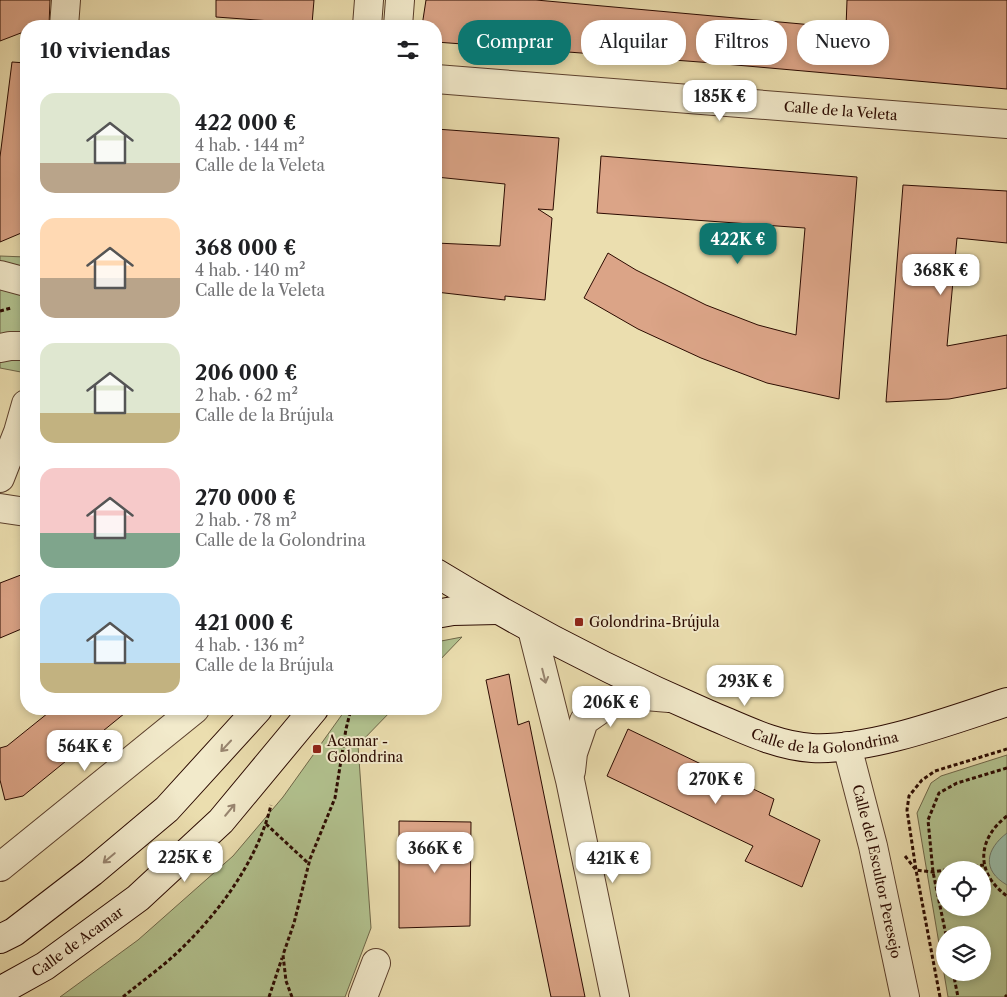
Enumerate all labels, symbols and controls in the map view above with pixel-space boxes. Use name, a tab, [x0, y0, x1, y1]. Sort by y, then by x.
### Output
chip: Comprar	[458, 20, 571, 65]
chip: Alquilar	[581, 20, 686, 65]
chip: Filtros	[696, 20, 787, 65]
chip: Nuevo	[797, 20, 889, 65]
icon: filters	[394, 36, 422, 64]
text: 10 viviendas	[40, 38, 171, 63]
pin: 185K €	[679, 80, 761, 122]
text: 185K €	[694, 86, 746, 106]
street label: Calle de la Veleta	[783, 97, 899, 124]
text: 422 000 €	[195, 110, 296, 135]
icon: home	[80, 113, 140, 173]
text: 4 hab. · 144 m²	[195, 135, 305, 155]
text: Calle de la Veleta	[195, 155, 325, 175]
pin: 422K €	[697, 222, 779, 265]
text: 422K €	[711, 229, 765, 249]
text: 368 000 €	[195, 235, 296, 260]
icon: home	[80, 238, 140, 298]
pin: 368K €	[900, 254, 982, 296]
text: 4 hab. · 140 m²	[195, 260, 306, 280]
text: 368K €	[913, 260, 969, 280]
text: Calle de la Veleta	[195, 280, 325, 300]
text: 206 000 €	[195, 360, 297, 385]
icon: home	[80, 363, 140, 423]
text: 2 hab. · 62 m²	[195, 385, 298, 405]
text: Calle de la Brújula	[195, 405, 334, 425]
text: 270 000 €	[195, 485, 296, 510]
icon: home	[80, 488, 140, 548]
text: 2 hab. · 78 m²	[195, 510, 297, 530]
text: Calle de la Golondrina	[195, 530, 366, 550]
text: 421 000 €	[195, 610, 293, 635]
icon: home	[80, 613, 140, 673]
place label: Golondrina-Brújula	[589, 613, 720, 631]
marker: Golondrina-Brújula	[573, 616, 585, 628]
text: 4 hab. · 136 m²	[195, 635, 304, 655]
text: Calle de la Brújula	[195, 655, 334, 675]
pin: 293K €	[704, 664, 786, 707]
one-way arrow	[540, 668, 549, 684]
text: 293K €	[718, 671, 772, 691]
pin: 206K €	[570, 686, 652, 728]
text: 206K €	[583, 692, 639, 712]
street label: Calle de la Golondrina	[749, 724, 901, 757]
pin: 564K €	[44, 730, 126, 772]
place label: Acamar - Golondrina	[326, 732, 404, 766]
text: 564K €	[58, 736, 112, 756]
one-way arrow	[220, 739, 232, 752]
marker: Acamar - Golondrina	[311, 743, 323, 755]
pin: 270K €	[675, 762, 757, 805]
text: 270K €	[689, 769, 743, 789]
street label: Calle del Escultor Peresejo	[848, 782, 906, 960]
one-way arrow	[224, 804, 235, 817]
pin: 366K €	[394, 832, 476, 874]
text: 366K €	[408, 838, 462, 858]
pin: 225K €	[144, 840, 226, 883]
pin: 421K €	[572, 842, 654, 884]
text: 225K €	[158, 847, 212, 867]
text: 421K €	[587, 848, 639, 868]
one-way arrow	[103, 852, 116, 863]
map controls	[936, 861, 991, 981]
button: locate	[936, 861, 991, 916]
street label: Calle de Acamar	[28, 903, 127, 981]
button: layers	[936, 926, 991, 981]

